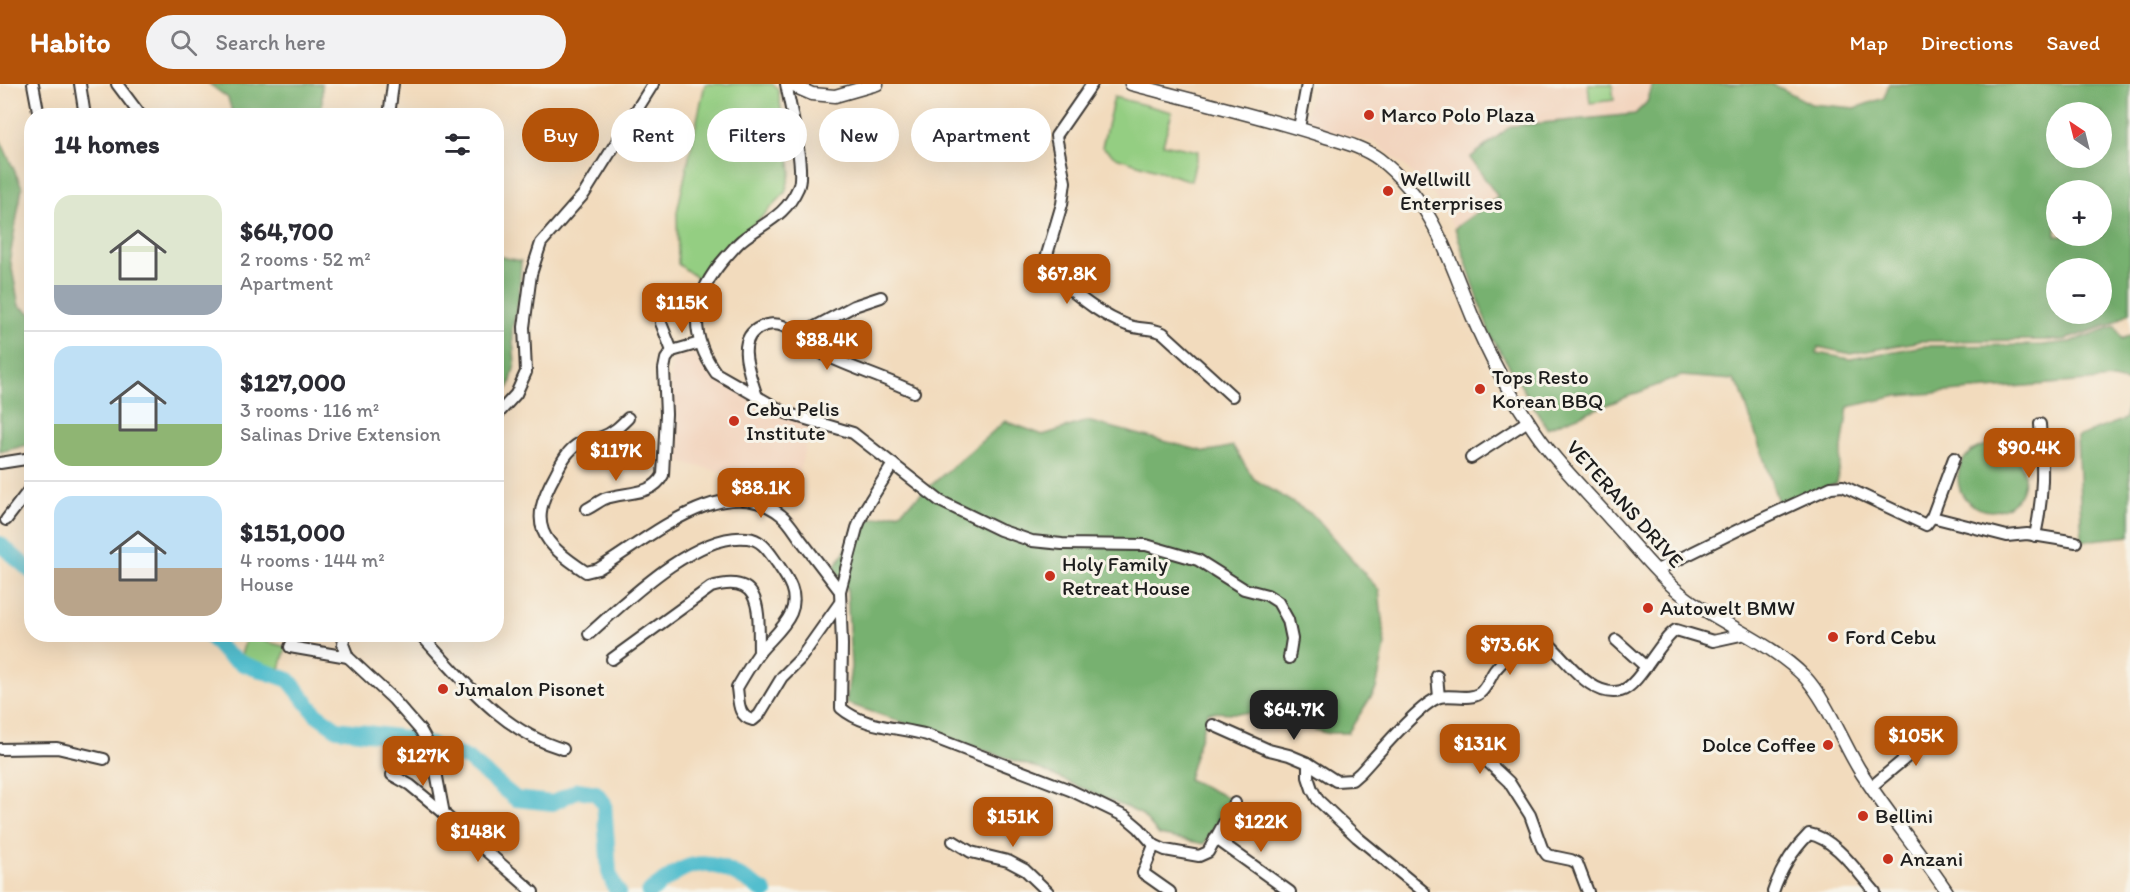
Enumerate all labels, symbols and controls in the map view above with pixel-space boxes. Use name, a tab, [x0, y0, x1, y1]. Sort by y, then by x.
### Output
search box	[146, 15, 566, 69]
text: Habito	[30, 25, 110, 59]
icon: search	[167, 26, 200, 59]
text: Search here	[215, 29, 326, 56]
text: Map	[1850, 30, 1888, 55]
text: Directions	[1921, 30, 2013, 55]
text: Saved	[2046, 30, 2100, 55]
place label: Marco Polo Plaza	[1381, 102, 1535, 127]
north arrow	[2046, 102, 2112, 168]
map controls	[2046, 102, 2112, 324]
chip: Buy	[522, 108, 599, 162]
chip: Rent	[611, 108, 695, 162]
chip: Filters	[707, 108, 807, 162]
chip: New	[819, 108, 899, 162]
chip: Apartment	[911, 108, 1051, 162]
marker: Marco Polo Plaza	[1362, 108, 1376, 122]
text: 14 homes	[54, 128, 160, 160]
icon: filters	[441, 128, 474, 161]
place label: Wellwill Enterprises	[1400, 166, 1503, 215]
button: +	[2046, 180, 2112, 246]
marker: Wellwill Enterprises	[1381, 184, 1395, 198]
text: $64,700	[240, 215, 334, 247]
icon: home	[102, 219, 174, 291]
text: 2 rooms · 52 m²	[240, 247, 371, 271]
pin: $67.8K	[1018, 254, 1116, 305]
button: −	[2046, 258, 2112, 324]
text: $67.8K	[1037, 261, 1097, 285]
text: Apartment	[240, 271, 333, 295]
pin: $115K	[640, 283, 724, 334]
text: $115K	[656, 290, 708, 314]
pin: $88.4K	[778, 320, 876, 371]
text: $88.4K	[796, 327, 858, 351]
place label: Tops Resto Korean BBQ	[1492, 364, 1603, 413]
text: $127,000	[240, 366, 346, 398]
icon: home	[102, 370, 174, 442]
marker: Tops Resto Korean BBQ	[1473, 382, 1487, 396]
place label: Cebu Pelis Institute	[746, 396, 840, 445]
text: 3 rooms · 116 m²	[240, 398, 379, 422]
marker: Cebu Pelis Institute	[727, 414, 741, 428]
text: Salinas Drive Extension	[240, 422, 441, 446]
pin: $90.4K	[1980, 428, 2078, 479]
pin: $117K	[574, 431, 658, 482]
street label: VETERANS DRIVE	[1562, 435, 1689, 573]
text: $90.4K	[1998, 435, 2060, 459]
text: $117K	[590, 438, 642, 462]
pin: $88.1K	[712, 468, 810, 519]
text: $88.1K	[731, 475, 791, 499]
text: $151,000	[240, 516, 345, 548]
icon: home	[102, 520, 174, 592]
text: 4 rooms · 144 m²	[240, 548, 385, 572]
place label: Holy Family Retreat House	[1062, 551, 1190, 600]
marker: Holy Family Retreat House	[1043, 569, 1057, 583]
text: House	[240, 572, 294, 596]
place label: Autowelt BMW	[1660, 595, 1795, 620]
marker: Autowelt BMW	[1641, 601, 1655, 615]
place label: Ford Cebu	[1845, 624, 1937, 649]
pin: $73.6K	[1461, 625, 1559, 676]
marker: Ford Cebu	[1826, 630, 1840, 644]
text: $73.6K	[1480, 632, 1540, 656]
place label: Jumalon Pisonet	[455, 676, 605, 701]
marker: Jumalon Pisonet	[436, 682, 450, 696]
pin: $64.7K	[1245, 690, 1343, 741]
text: $64.7K	[1264, 697, 1324, 721]
pin: $105K	[1874, 716, 1958, 767]
text: $105K	[1888, 723, 1944, 747]
pin: $131K	[1438, 724, 1522, 775]
text: $131K	[1454, 731, 1506, 755]
place label: Dolce Coffee	[1702, 732, 1816, 757]
pin: $127K	[381, 736, 465, 787]
marker: Dolce Coffee	[1821, 738, 1835, 752]
text: $127K	[397, 743, 449, 767]
pin: $151K	[971, 797, 1055, 848]
pin: $122K	[1219, 802, 1303, 853]
place label: Bellini	[1875, 803, 1933, 828]
text: $151K	[987, 804, 1039, 828]
text: $122K	[1234, 809, 1288, 833]
marker: Bellini	[1856, 809, 1870, 823]
pin: $148K	[436, 812, 520, 863]
text: $148K	[450, 819, 506, 843]
place label: Anzani	[1900, 846, 1963, 871]
marker: Anzani	[1881, 852, 1895, 866]

